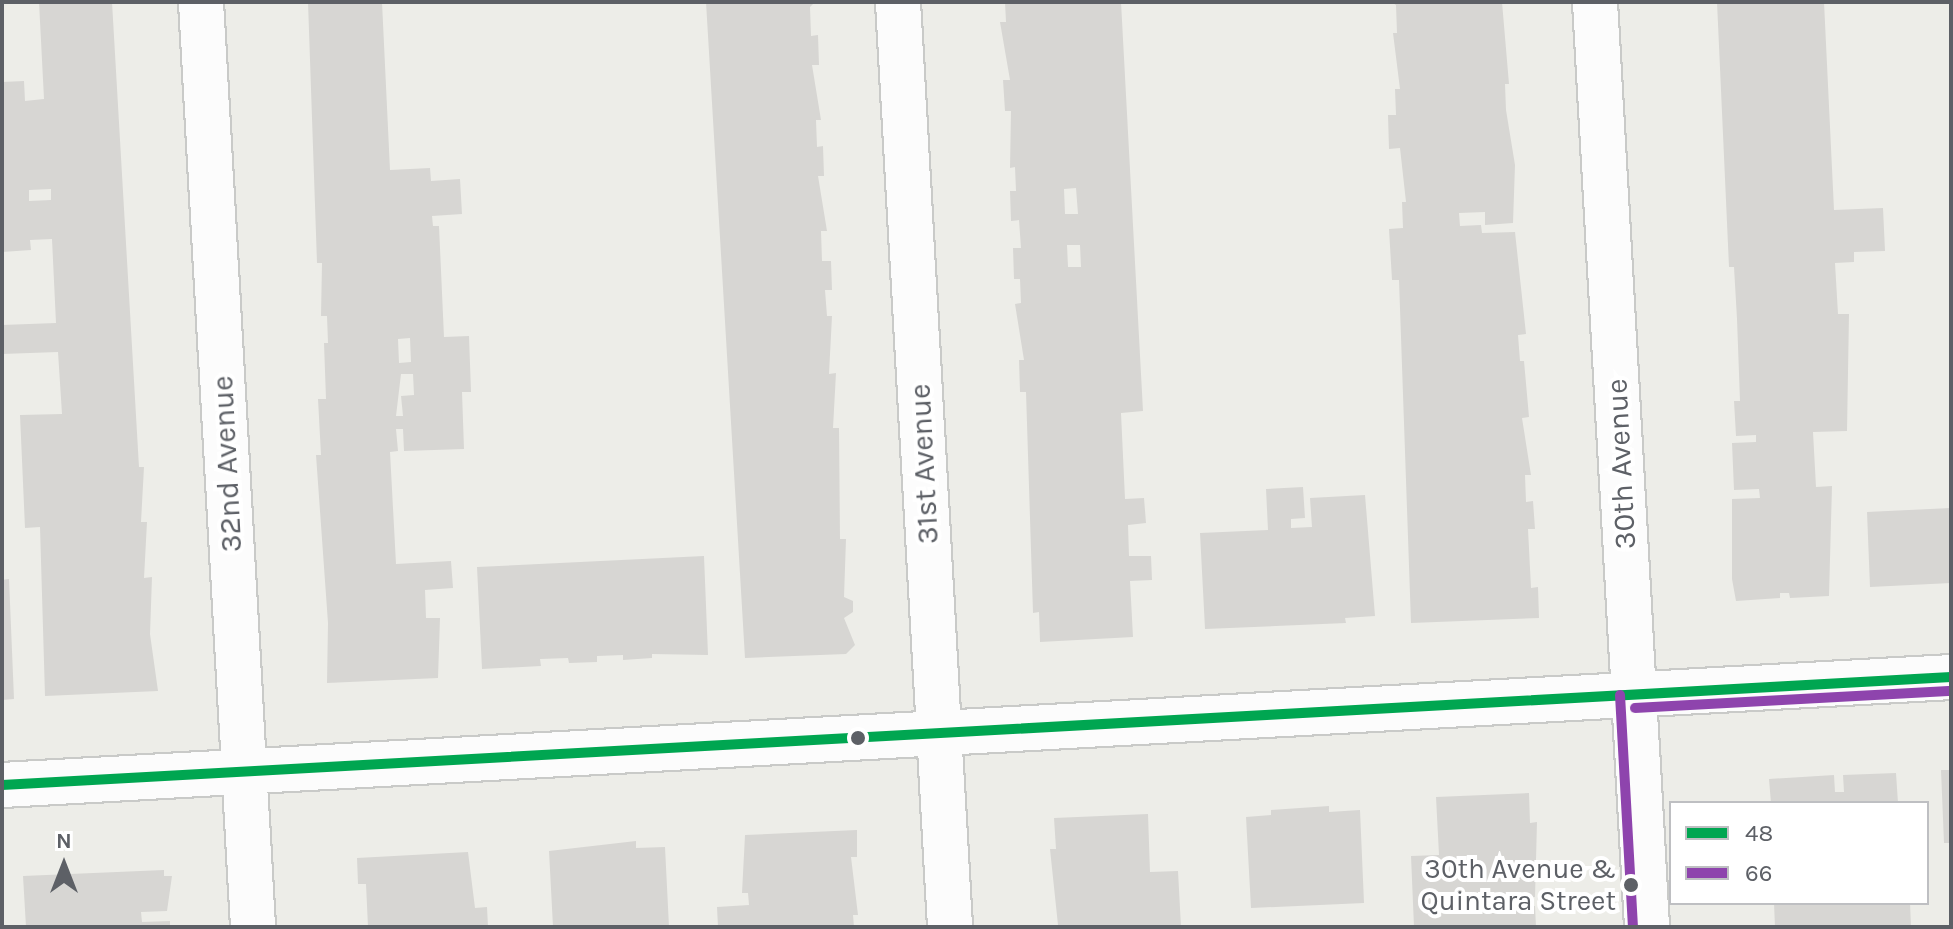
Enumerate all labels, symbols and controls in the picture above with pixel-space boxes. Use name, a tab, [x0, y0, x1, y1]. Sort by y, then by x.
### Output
street label: 32nd Avenue	[204, 375, 250, 553]
street label: 30th Avenue	[1599, 378, 1643, 550]
street label: 31st Avenue	[902, 383, 946, 545]
unlabelled marker	[850, 730, 866, 746]
legend	[1669, 801, 1929, 905]
text: 48	[1745, 819, 1773, 847]
north arrow	[24, 825, 104, 905]
text: N	[56, 828, 72, 854]
place label: 30th Avenue & Quintara Street	[1421, 852, 1616, 918]
text: 66	[1745, 859, 1772, 887]
marker: 30th Avenue & Quintara Street	[1623, 877, 1639, 893]

